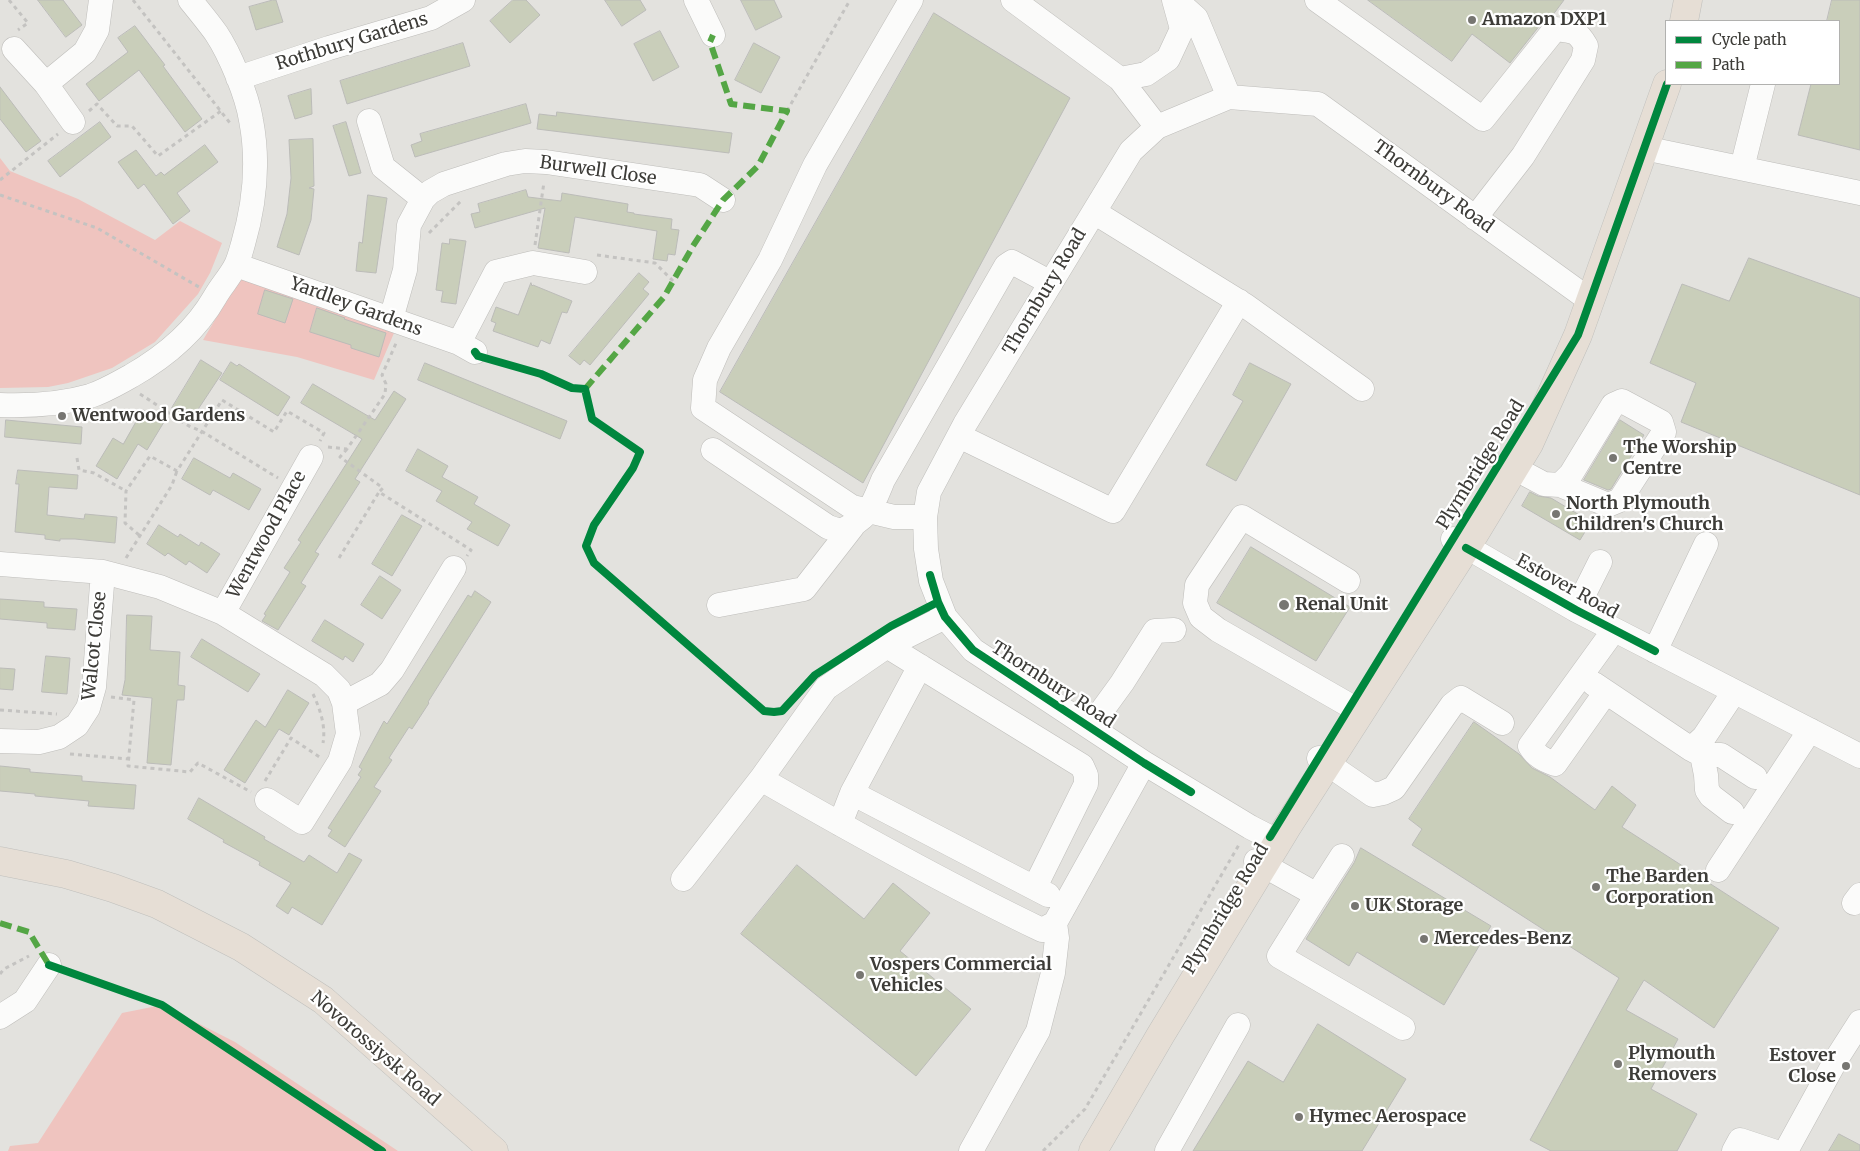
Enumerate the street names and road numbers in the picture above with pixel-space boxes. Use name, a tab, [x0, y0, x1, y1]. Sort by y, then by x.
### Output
street label: Rothbury Gardens	[273, 9, 431, 75]
street label: Thornbury Road	[1369, 136, 1497, 238]
street label: Burwell Close	[538, 152, 658, 190]
street label: Thornbury Road	[999, 225, 1091, 359]
street label: Yardley Gardens	[287, 273, 425, 341]
street label: Plymbridge Road	[1433, 396, 1529, 534]
street label: Wentwood Place	[223, 467, 311, 603]
street label: Estover Road	[1512, 550, 1622, 624]
street label: Walcot Close	[79, 591, 111, 701]
street label: Thornbury Road	[987, 637, 1119, 733]
street label: Plymbridge Road	[1179, 840, 1273, 978]
street label: Novorossiysk Road	[306, 987, 444, 1111]

